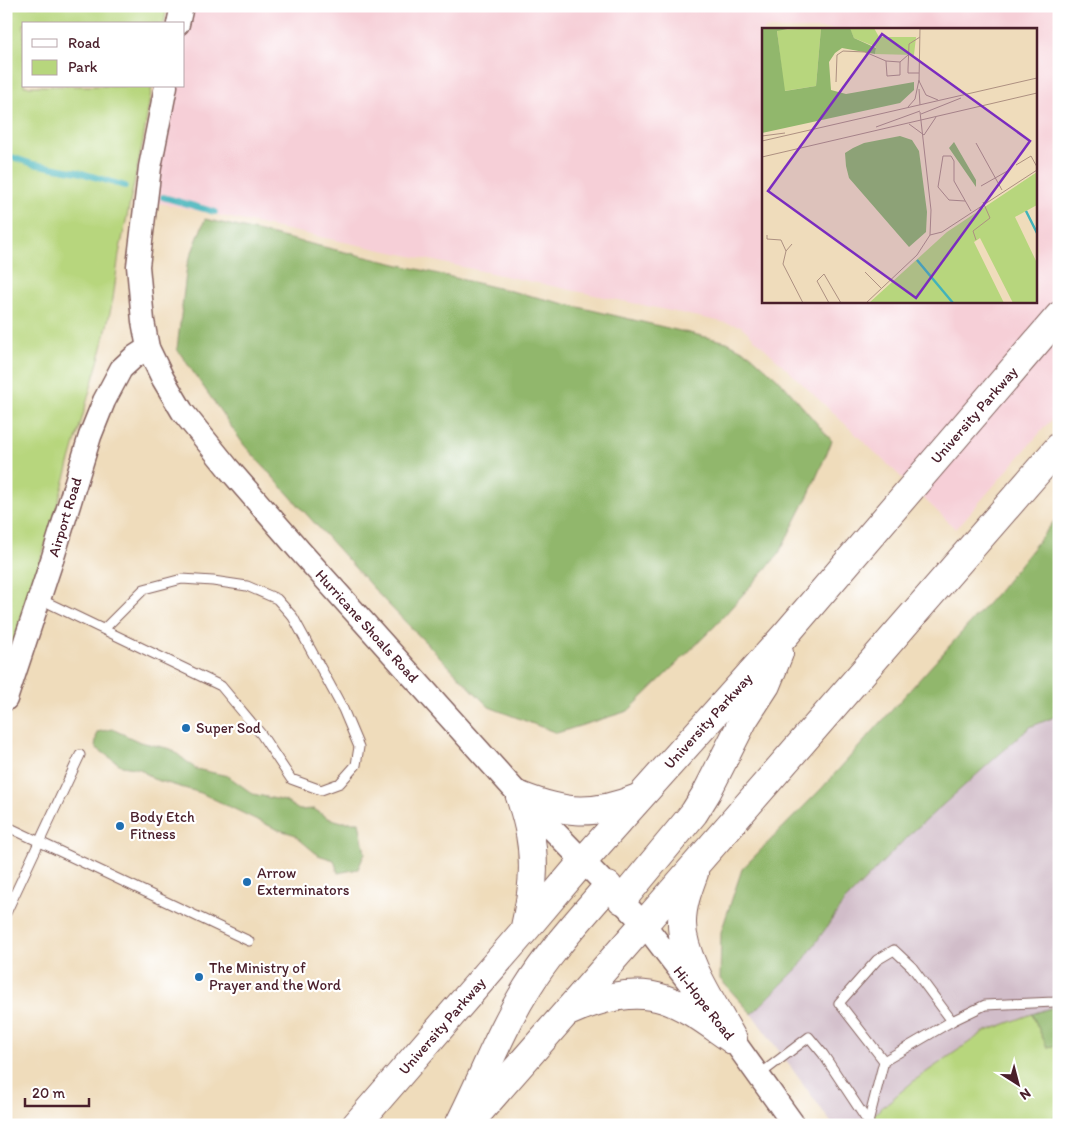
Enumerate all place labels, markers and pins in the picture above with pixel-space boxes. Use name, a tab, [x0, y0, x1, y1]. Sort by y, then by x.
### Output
place label: Super Sod	[196, 719, 261, 737]
marker: Super Sod	[180, 722, 192, 734]
place label: Body Etch Fitness	[130, 808, 195, 843]
marker: Body Etch Fitness	[114, 820, 126, 832]
place label: Arrow Exterminators	[257, 864, 350, 899]
marker: Arrow Exterminators	[241, 876, 253, 888]
place label: The Ministry of Prayer and the Word	[209, 959, 341, 994]
marker: The Ministry of Prayer and the Word	[193, 971, 205, 983]

